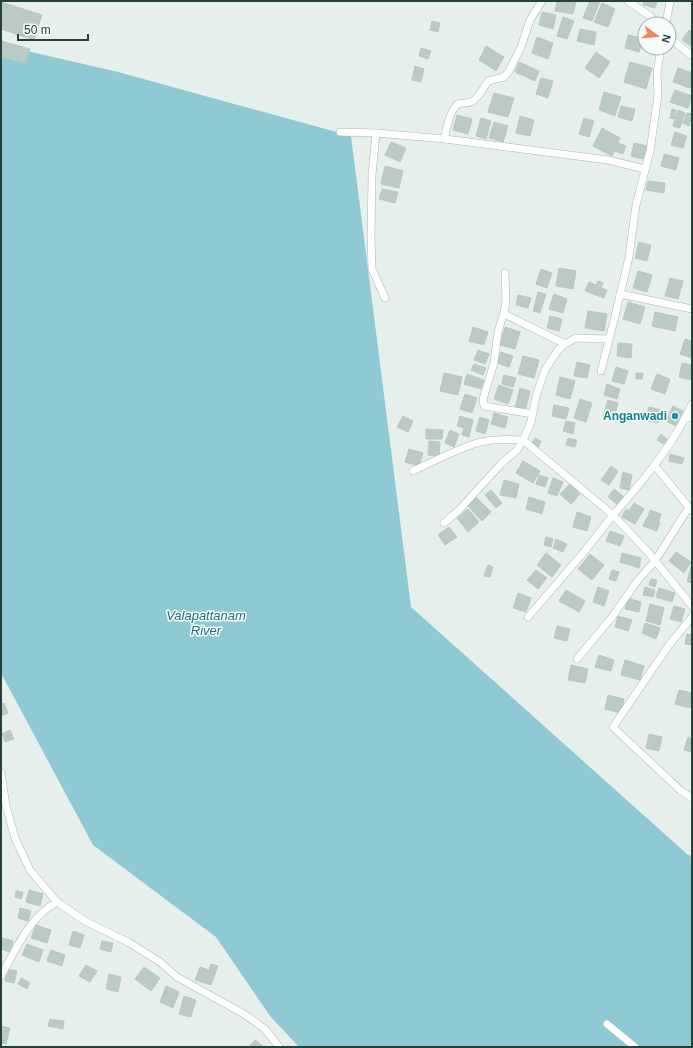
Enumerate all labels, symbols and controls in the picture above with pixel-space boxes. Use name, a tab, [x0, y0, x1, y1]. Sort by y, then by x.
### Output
scale bar	[18, 16, 88, 42]
north arrow	[637, 16, 677, 56]
text: 50 m	[24, 23, 51, 37]
text: N	[660, 33, 673, 44]
place label: Anganwadi	[603, 409, 667, 423]
marker: Anganwadi	[670, 411, 680, 421]
water label: Valapattanam River	[166, 608, 246, 638]

